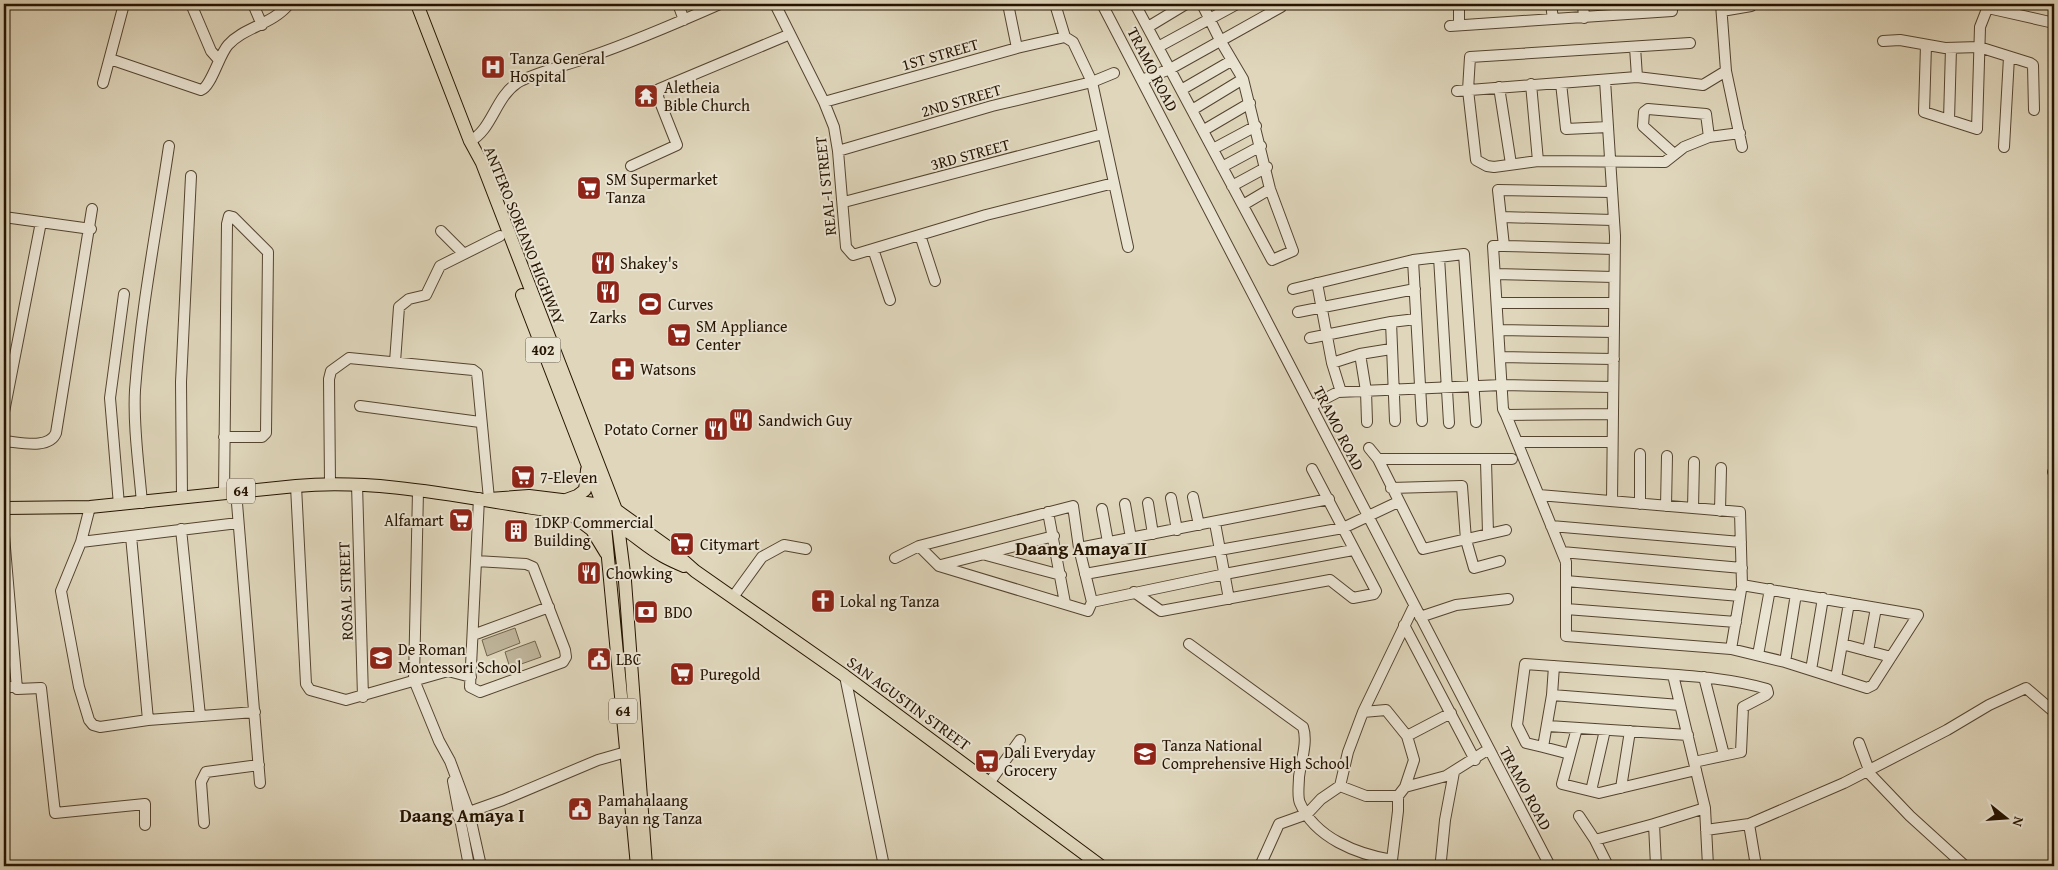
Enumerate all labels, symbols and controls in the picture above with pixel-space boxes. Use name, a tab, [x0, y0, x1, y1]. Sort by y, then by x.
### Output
street label: TRAMO ROAD	[1121, 23, 1185, 116]
street label: 1ST STREET	[899, 32, 981, 76]
place label: Tanza General Hospital	[510, 46, 605, 88]
hospital icon: Tanza General Hospital	[480, 54, 506, 80]
place label: Aletheia Bible Church	[664, 75, 750, 117]
street label: 2ND STREET	[918, 77, 1004, 123]
temple icon: Aletheia Bible Church	[633, 83, 659, 109]
street label: 3RD STREET	[928, 132, 1012, 176]
street label: REAL-I STREET	[808, 135, 842, 237]
street label: ANTERO SORIANO HIGHWAY	[478, 142, 572, 328]
place label: SM Supermarket Tanza	[606, 167, 718, 209]
supermarket icon: SM Supermarket Tanza	[576, 175, 602, 201]
restaurant icon: Shakey's	[590, 250, 616, 276]
place label: Shakey's	[620, 251, 678, 275]
restaurant icon: Zarks	[595, 279, 621, 305]
sports icon: Curves	[637, 291, 663, 317]
place label: Curves	[668, 292, 713, 316]
place label: Zarks	[589, 305, 627, 329]
place label: SM Appliance Center	[696, 314, 788, 356]
supermarket icon: SM Appliance Center	[666, 322, 692, 348]
road number: 402	[526, 338, 560, 362]
pharmacy icon: Watsons	[610, 356, 636, 382]
place label: Watsons	[640, 357, 696, 381]
street label: TRAMO ROAD	[1307, 382, 1371, 475]
restaurant icon: Sandwich Guy	[728, 407, 754, 433]
place label: Sandwich Guy	[758, 408, 852, 432]
restaurant icon: Potato Corner	[703, 416, 729, 442]
place label: Potato Corner	[604, 417, 698, 441]
supermarket icon: 7-Eleven	[510, 464, 536, 490]
place label: 7-Eleven	[540, 465, 597, 489]
road number: 64	[227, 478, 255, 504]
supermarket icon: Alfamart	[448, 507, 474, 533]
place label: Alfamart	[384, 508, 444, 532]
place label: 1DKP Commercial Building	[534, 510, 654, 552]
building icon: 1DKP Commercial Building	[503, 518, 529, 544]
supermarket icon: Citymart	[669, 531, 695, 557]
place label: Citymart	[700, 532, 760, 556]
district label: Daang Amaya II	[1015, 534, 1147, 562]
street label: ROSAL STREET	[331, 541, 359, 641]
restaurant icon: Chowking	[576, 560, 602, 586]
place label: Chowking	[606, 561, 673, 585]
church icon: Lokal ng Tanza	[810, 588, 836, 614]
place label: Lokal ng Tanza	[840, 589, 940, 613]
bank icon: BDO	[633, 599, 659, 625]
place label: BDO	[664, 600, 693, 624]
place label: De Roman Montessori School	[398, 637, 522, 679]
school or university icon: De Roman Montessori School	[368, 645, 394, 671]
public building icon: LBC	[586, 646, 612, 672]
place label: LBC	[616, 647, 642, 671]
street label: SAN AGUSTIN STREET	[842, 650, 976, 756]
supermarket icon: Puregold	[669, 661, 695, 687]
place label: Puregold	[700, 662, 761, 686]
road number: 64	[609, 698, 637, 724]
place label: Tanza National Comprehensive High School	[1162, 733, 1350, 775]
place label: Dali Everyday Grocery	[1004, 740, 1096, 782]
school or university icon: Tanza National Comprehensive High School	[1132, 741, 1158, 767]
street label: TRAMO ROAD	[1494, 742, 1558, 835]
supermarket icon: Dali Everyday Grocery	[974, 748, 1000, 774]
place label: Pamahalaang Bayan ng Tanza	[598, 788, 703, 830]
north arrow	[1980, 792, 2030, 842]
public building icon: Pamahalaang Bayan ng Tanza	[567, 796, 593, 822]
district label: Daang Amaya I	[399, 801, 525, 829]
text: N	[2007, 814, 2029, 830]

